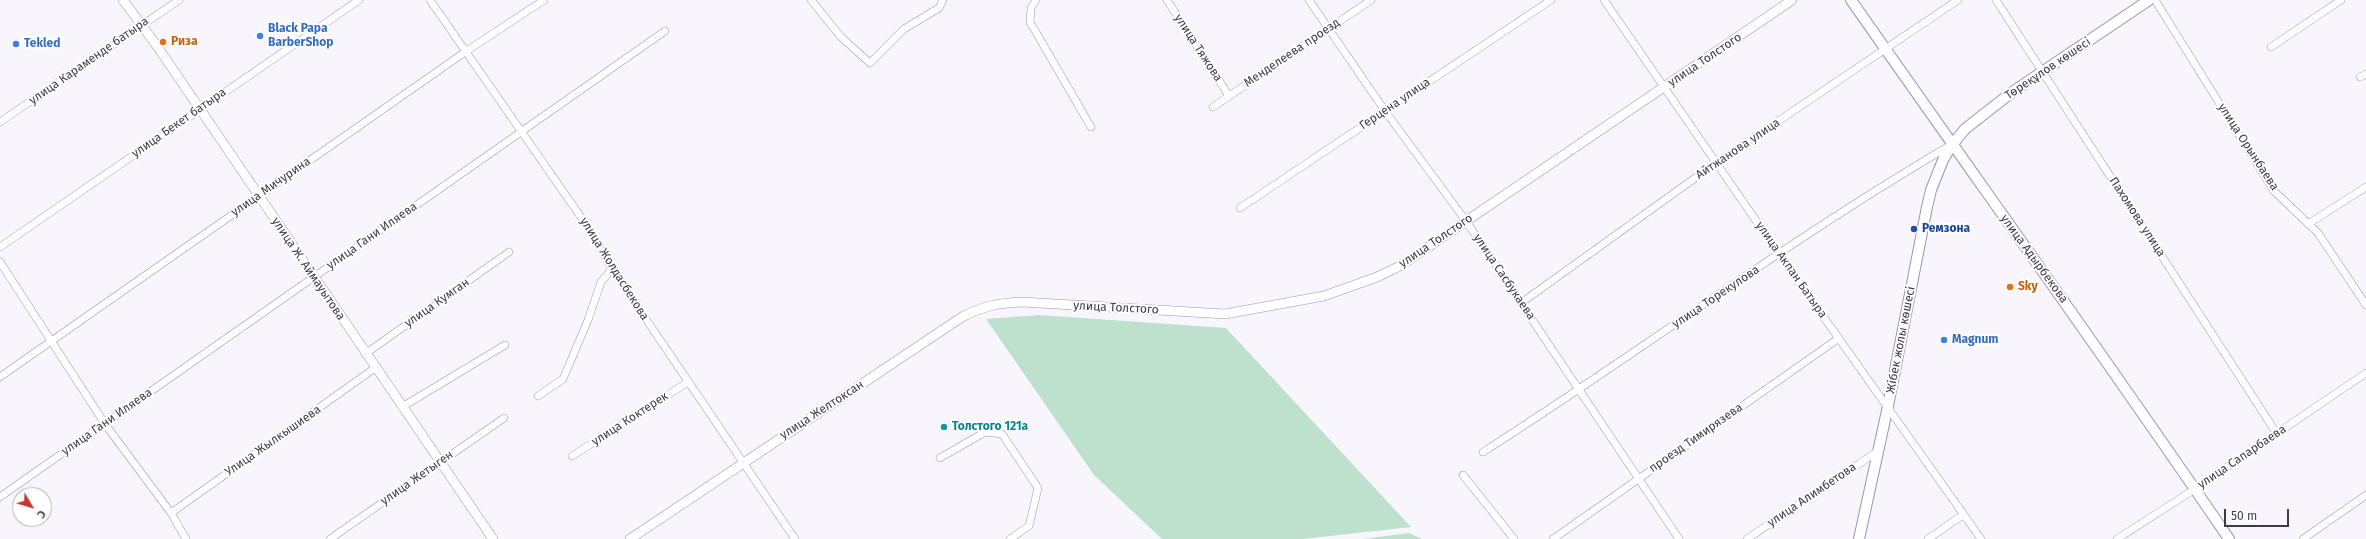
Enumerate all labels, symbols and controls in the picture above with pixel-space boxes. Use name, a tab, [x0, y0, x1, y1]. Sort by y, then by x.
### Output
street label: улица Тяжова	[1171, 12, 1225, 84]
street label: улица Караменде батыра	[26, 14, 152, 108]
street label: Менделеева проезд	[1241, 16, 1343, 90]
place label: Black Papa BarberShop	[268, 22, 333, 50]
street label: улица Толстого	[1665, 30, 1745, 90]
marker: Black Papa BarberShop	[255, 31, 265, 41]
place label: Риза	[171, 35, 197, 49]
street label: Төреқұлов көшесі	[2002, 35, 2094, 103]
place label: Tekled	[24, 37, 60, 51]
marker: Риза	[158, 37, 168, 47]
marker: Tekled	[11, 39, 21, 49]
street label: Герцена улица	[1357, 75, 1433, 133]
street label: улица Бекет батыра	[129, 85, 229, 161]
street label: улица Орынбаева	[2214, 101, 2282, 193]
street label: Айтжанова улица	[1693, 116, 1783, 182]
street label: улица Мичурина	[229, 154, 313, 220]
street label: Пахомова улица	[2106, 174, 2168, 260]
street label: улица Гани Иляева	[324, 199, 420, 273]
street label: улица Толстого	[1396, 211, 1476, 271]
street label: улица Адырбекова	[1997, 212, 2071, 306]
street label: улица Ж. Аймауытова	[268, 215, 348, 323]
street label: улица Жолдасбекова	[576, 215, 652, 323]
street label: улица Акпан Батыра	[1752, 219, 1830, 321]
place label: Ремзона	[1922, 222, 1970, 236]
marker: Ремзона	[1909, 224, 1919, 234]
street label: улица Сасбукаева	[1470, 231, 1538, 323]
street label: улица Торекулова	[1670, 263, 1762, 331]
street label: улица Кумган	[402, 275, 472, 331]
place label: Sky	[2018, 280, 2038, 294]
marker: Sky	[2005, 282, 2015, 292]
street label: Жібек жолы көшесі	[1884, 285, 1918, 395]
street label: улица Толстого	[1073, 299, 1159, 317]
place label: Magnum	[1952, 333, 1998, 347]
marker: Magnum	[1939, 335, 1949, 345]
street label: улица Желтоксан	[777, 378, 867, 442]
street label: улица Гани Иляева	[59, 385, 155, 459]
street label: улица Коктерек	[589, 389, 671, 449]
street label: проезд Тимирязева	[1646, 400, 1746, 476]
street label: Улица Жылкышиева	[222, 402, 324, 480]
place label: Толстого 121а	[952, 420, 1028, 434]
marker: Толстого 121а	[939, 422, 949, 432]
street label: улица Сапарбаева	[2195, 422, 2289, 492]
street label: улица Жетыген	[378, 448, 456, 508]
street label: улица Алимбетова	[1765, 460, 1859, 530]
north arrow	[12, 487, 52, 527]
scale bar	[2226, 501, 2291, 527]
text: С	[34, 508, 48, 521]
text: 50 m	[2231, 509, 2257, 523]

